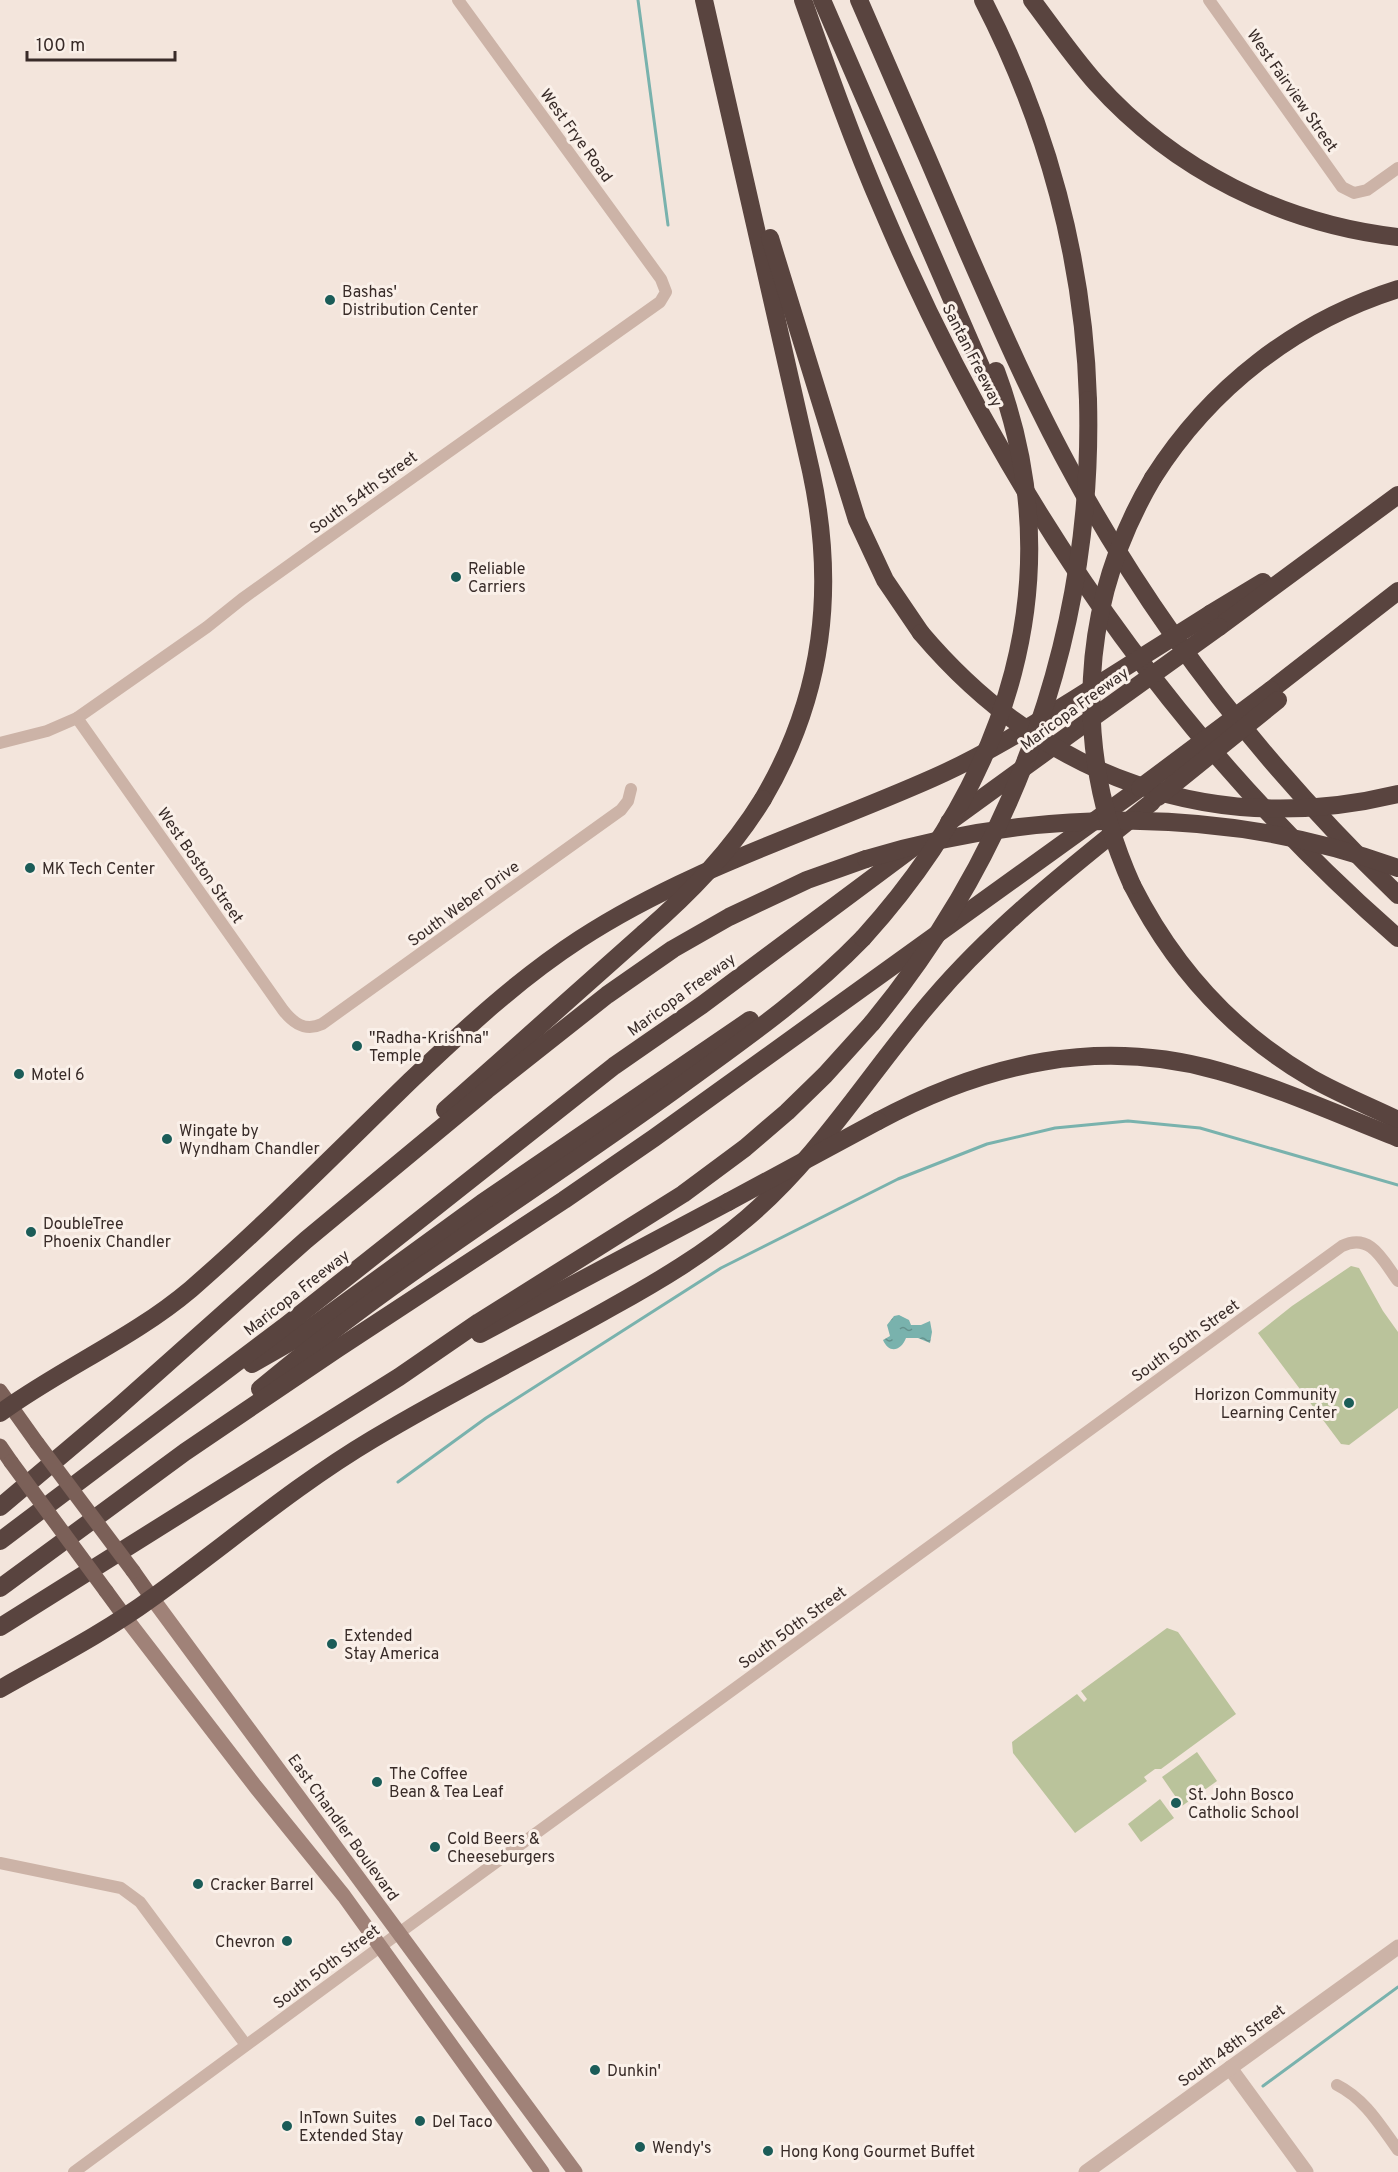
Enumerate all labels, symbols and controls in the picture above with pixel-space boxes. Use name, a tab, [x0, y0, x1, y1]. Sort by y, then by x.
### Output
scale bar	[27, 24, 176, 62]
street label: West Fairview Street	[1242, 26, 1341, 156]
text: 100 m	[36, 35, 85, 58]
street label: West Frye Road	[535, 86, 616, 187]
place label: Bashas' Distribution Center	[342, 283, 478, 321]
marker: Bashas' Distribution Center	[323, 293, 337, 307]
street label: Santan Freeway	[937, 301, 1006, 411]
street label: South 54th Street	[306, 448, 422, 539]
place label: Reliable Carriers	[468, 560, 526, 598]
marker: Reliable Carriers	[449, 570, 463, 584]
street label: Maricopa Freeway	[1017, 664, 1133, 756]
street label: West Boston Street	[152, 804, 247, 928]
street label: South Weber Drive	[404, 857, 524, 952]
place label: MK Tech Center	[42, 860, 155, 880]
marker: MK Tech Center	[23, 861, 37, 875]
street label: Maricopa Freeway	[624, 950, 740, 1042]
place label: "Radha-Krishna" Temple	[369, 1029, 489, 1067]
marker: "Radha-Krishna" Temple	[350, 1039, 364, 1053]
place label: Motel 6	[31, 1066, 85, 1086]
marker: Motel 6	[12, 1067, 26, 1081]
place label: Wingate by Wyndham Chandler	[179, 1122, 320, 1160]
marker: Wingate by Wyndham Chandler	[160, 1132, 174, 1146]
place label: DoubleTree Phoenix Chandler	[43, 1215, 171, 1253]
marker: DoubleTree Phoenix Chandler	[24, 1225, 38, 1239]
street label: Maricopa Freeway	[240, 1246, 354, 1341]
street label: South 50th Street	[1128, 1296, 1244, 1387]
place label: Horizon Community Learning Center	[1194, 1386, 1337, 1424]
marker: Horizon Community Learning Center	[1342, 1396, 1356, 1410]
street label: South 50th Street	[735, 1583, 851, 1674]
place label: Extended Stay America	[344, 1627, 439, 1665]
marker: Extended Stay America	[325, 1637, 339, 1651]
street label: East Chandler Boulevard	[282, 1751, 402, 1906]
place label: The Coffee Bean & Tea Leaf	[389, 1765, 504, 1803]
marker: The Coffee Bean & Tea Leaf	[370, 1775, 384, 1789]
place label: St. John Bosco Catholic School	[1188, 1786, 1299, 1824]
marker: St. John Bosco Catholic School	[1169, 1796, 1183, 1810]
place label: Cold Beers & Cheeseburgers	[447, 1830, 555, 1868]
marker: Cold Beers & Cheeseburgers	[428, 1840, 442, 1854]
place label: Cracker Barrel	[210, 1876, 314, 1896]
marker: Cracker Barrel	[191, 1877, 205, 1891]
street label: South 50th Street	[270, 1921, 385, 2014]
place label: Chevron	[215, 1933, 275, 1953]
marker: Chevron	[280, 1934, 294, 1948]
street label: South 48th Street	[1175, 2001, 1290, 2092]
place label: Dunkin'	[607, 2062, 661, 2082]
marker: Dunkin'	[588, 2063, 602, 2077]
place label: InTown Suites Extended Stay	[299, 2109, 403, 2147]
place label: Del Taco	[432, 2113, 493, 2133]
marker: Del Taco	[413, 2114, 427, 2128]
marker: InTown Suites Extended Stay	[280, 2119, 294, 2133]
place label: Wendy's	[652, 2139, 712, 2159]
marker: Wendy's	[633, 2140, 647, 2154]
place label: Hong Kong Gourmet Buffet	[780, 2143, 975, 2163]
marker: Hong Kong Gourmet Buffet	[761, 2144, 775, 2158]

